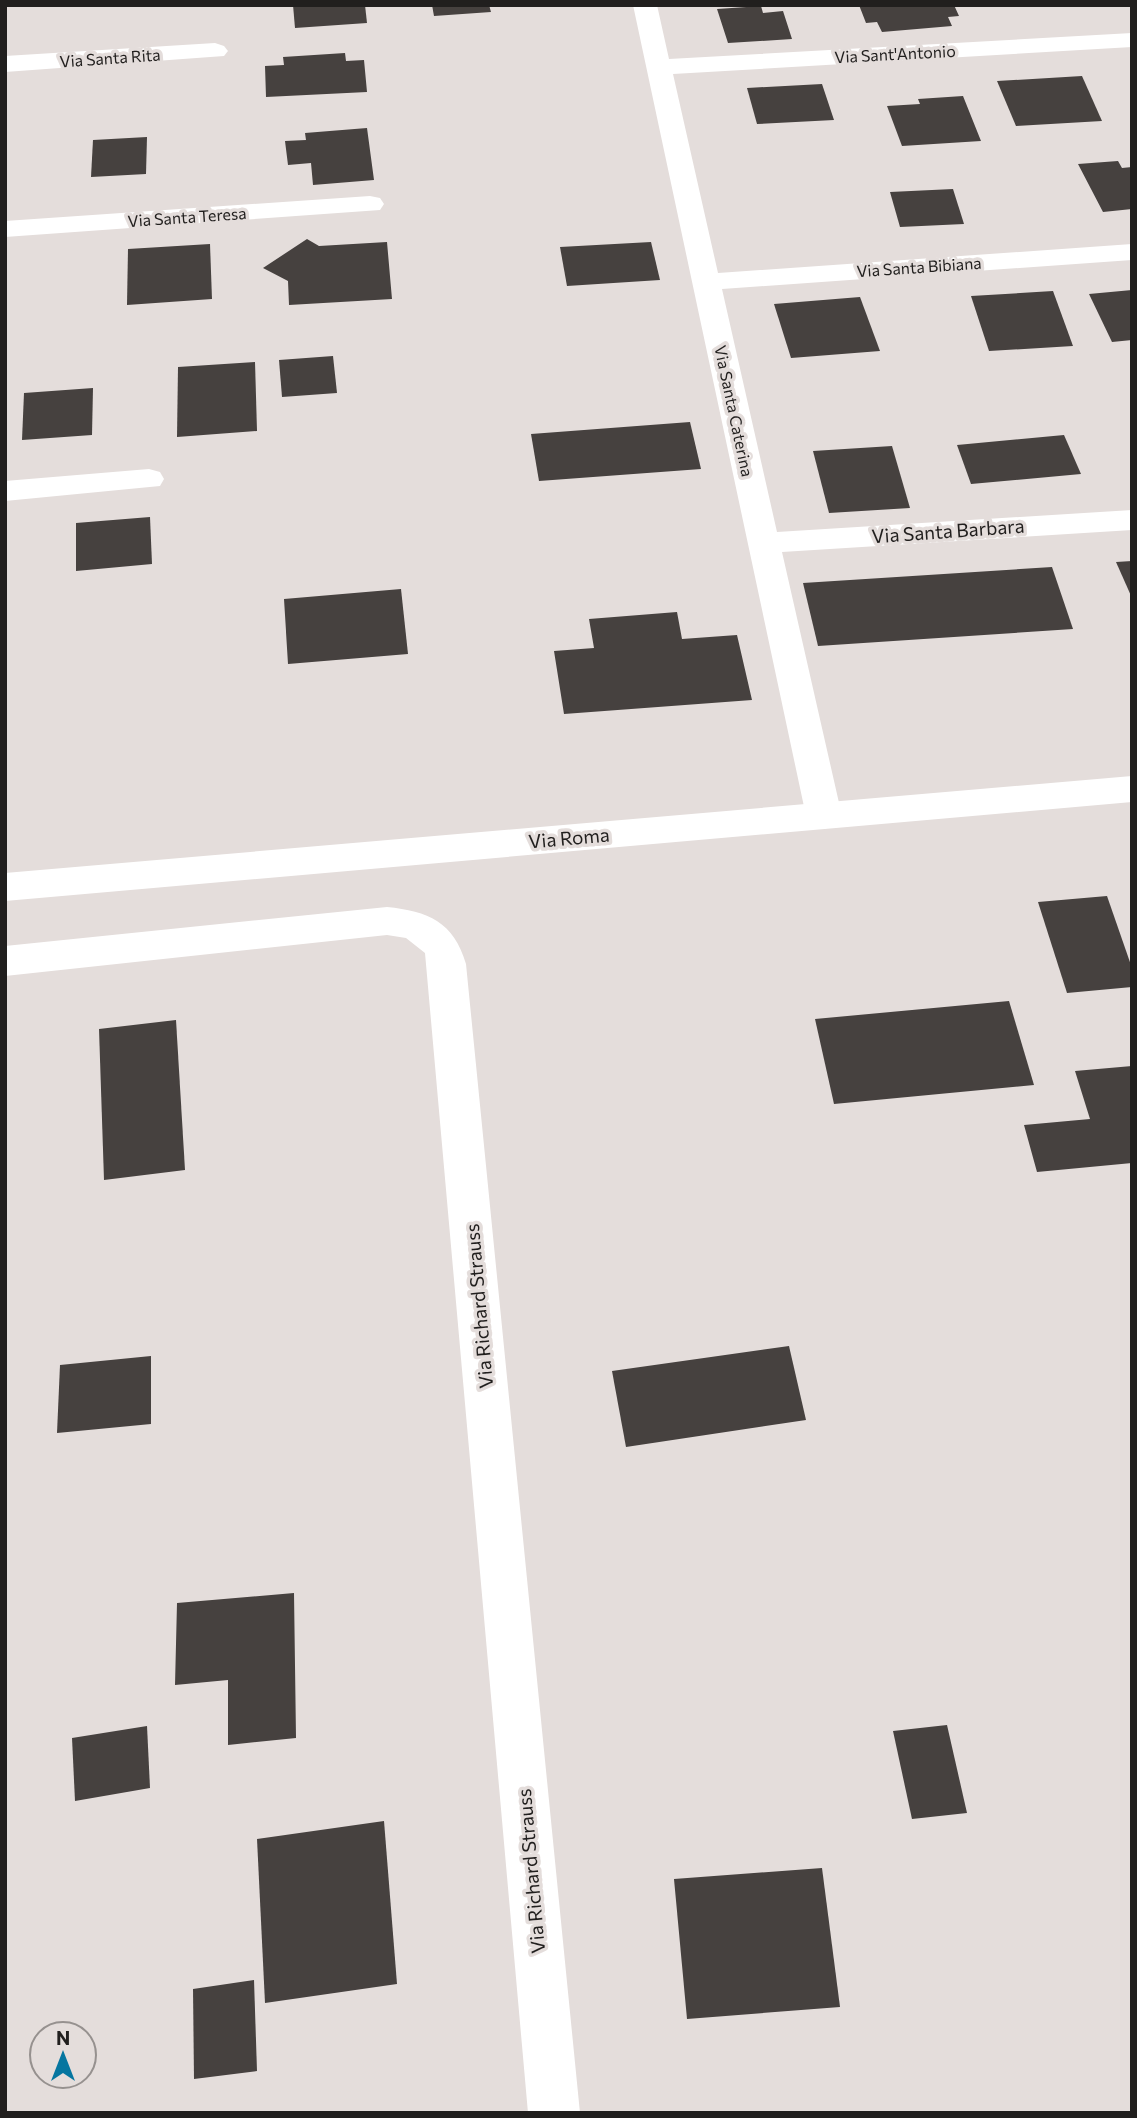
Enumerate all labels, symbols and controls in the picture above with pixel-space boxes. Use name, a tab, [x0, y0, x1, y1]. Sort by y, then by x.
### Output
street label: Via Sant'Antonio	[834, 41, 956, 66]
street label: Via Santa Rita	[59, 44, 161, 71]
street label: Via Santa Teresa	[127, 203, 247, 230]
street label: Via Santa Bibiana	[856, 253, 982, 280]
street label: Via Santa Caterina	[711, 344, 758, 478]
street label: Via Santa Barbara	[871, 514, 1025, 547]
street label: Via Roma	[527, 822, 611, 853]
street label: Via Richard Strauss	[460, 1223, 497, 1389]
street label: Via Richard Strauss	[512, 1788, 549, 1954]
north arrow	[28, 2020, 98, 2090]
text: N	[56, 2026, 70, 2049]

